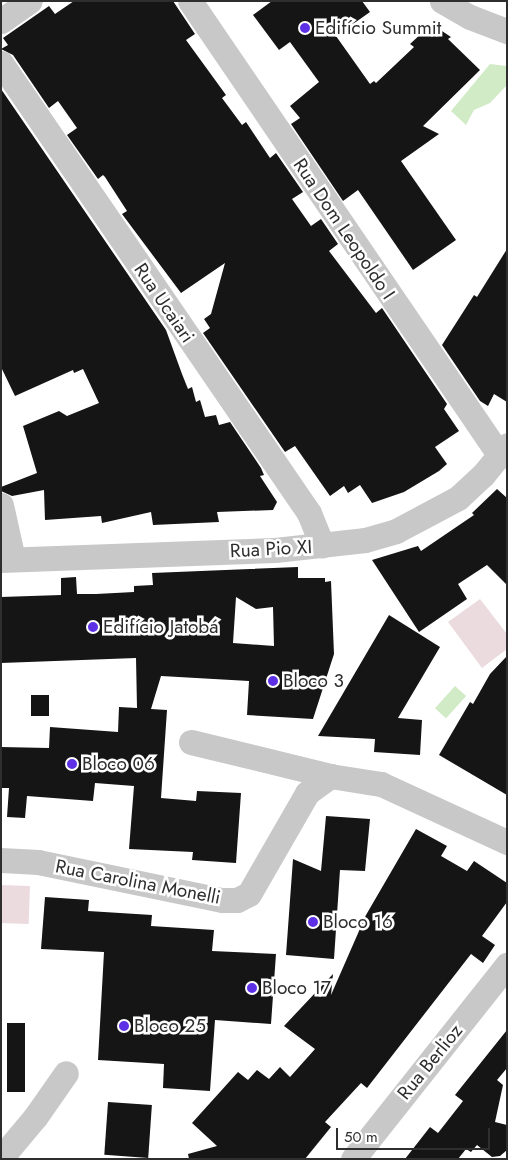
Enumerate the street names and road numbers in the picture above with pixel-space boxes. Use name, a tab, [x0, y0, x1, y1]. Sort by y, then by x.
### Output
street label: Rua Dom Leopoldo I	[288, 154, 400, 304]
street label: Rua Ucaiari	[129, 259, 199, 347]
street label: Rua Pio XI	[229, 535, 313, 563]
street label: Rua Carolina Monelli	[54, 855, 222, 909]
street label: Rua Berlioz	[393, 1020, 467, 1104]

